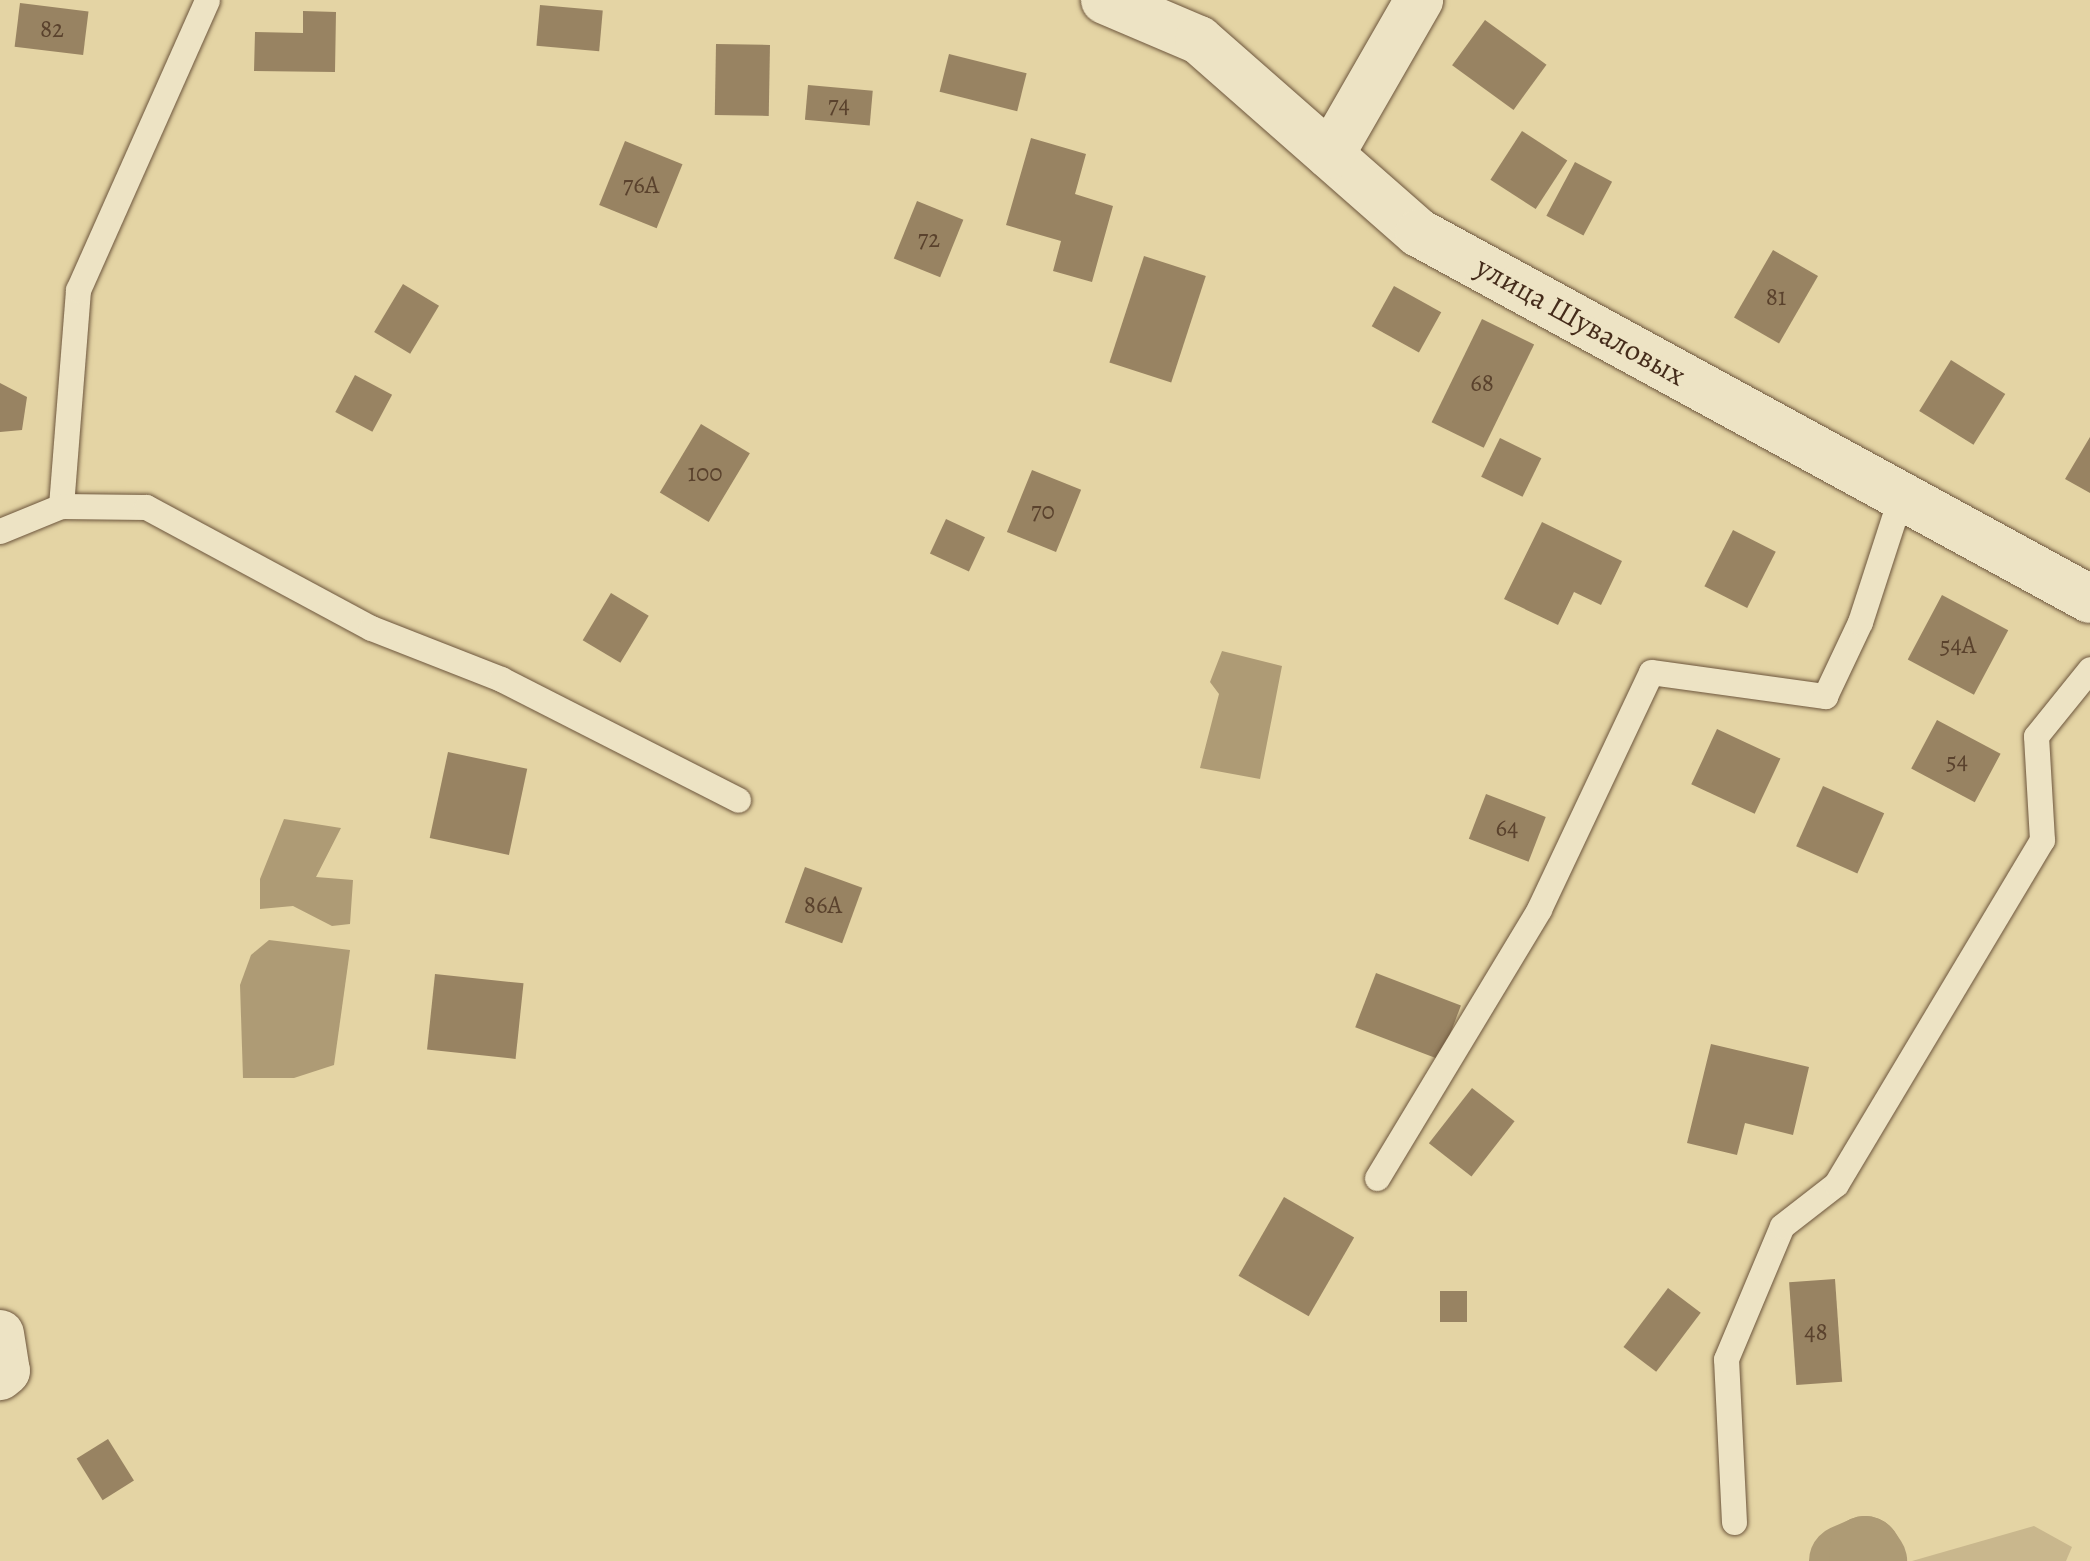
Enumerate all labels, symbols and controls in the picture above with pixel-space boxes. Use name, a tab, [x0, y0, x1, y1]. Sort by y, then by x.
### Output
house number: 82	[40, 14, 64, 44]
house number: 74	[828, 90, 850, 120]
house number: 76А	[623, 170, 659, 200]
house number: 72	[918, 224, 940, 254]
street label: улица Шуваловых	[1470, 248, 1692, 394]
house number: 81	[1766, 282, 1786, 312]
house number: 68	[1470, 368, 1494, 398]
house number: 100	[687, 458, 723, 488]
house number: 70	[1031, 496, 1055, 526]
house number: 54А	[1940, 630, 1976, 660]
house number: 54	[1946, 746, 1968, 776]
house number: 64	[1496, 813, 1518, 843]
house number: 86А	[804, 890, 842, 920]
house number: 48	[1804, 1317, 1828, 1347]

